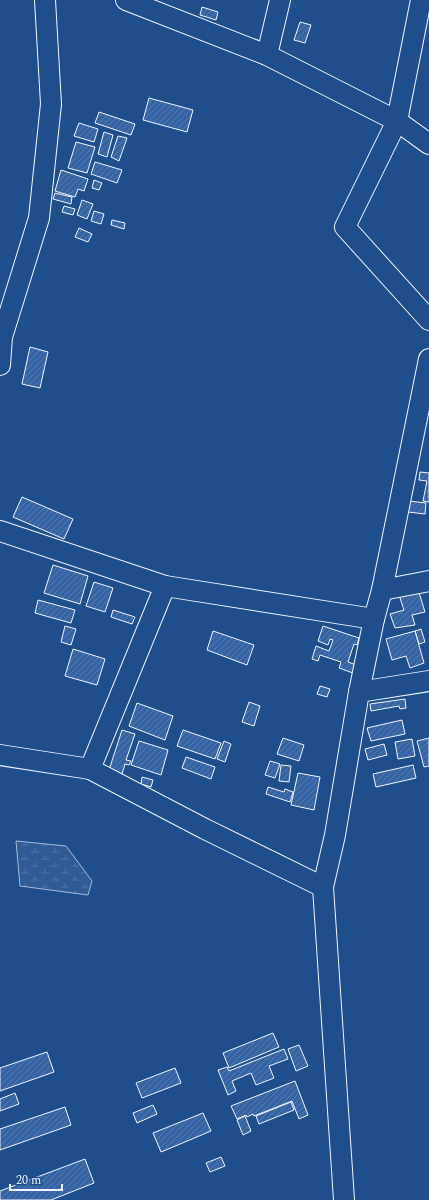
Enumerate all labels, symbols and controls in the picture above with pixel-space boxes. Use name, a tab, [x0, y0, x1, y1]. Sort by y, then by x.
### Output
scale bar	[10, 1166, 62, 1192]
text: 20 m	[16, 1171, 41, 1190]

